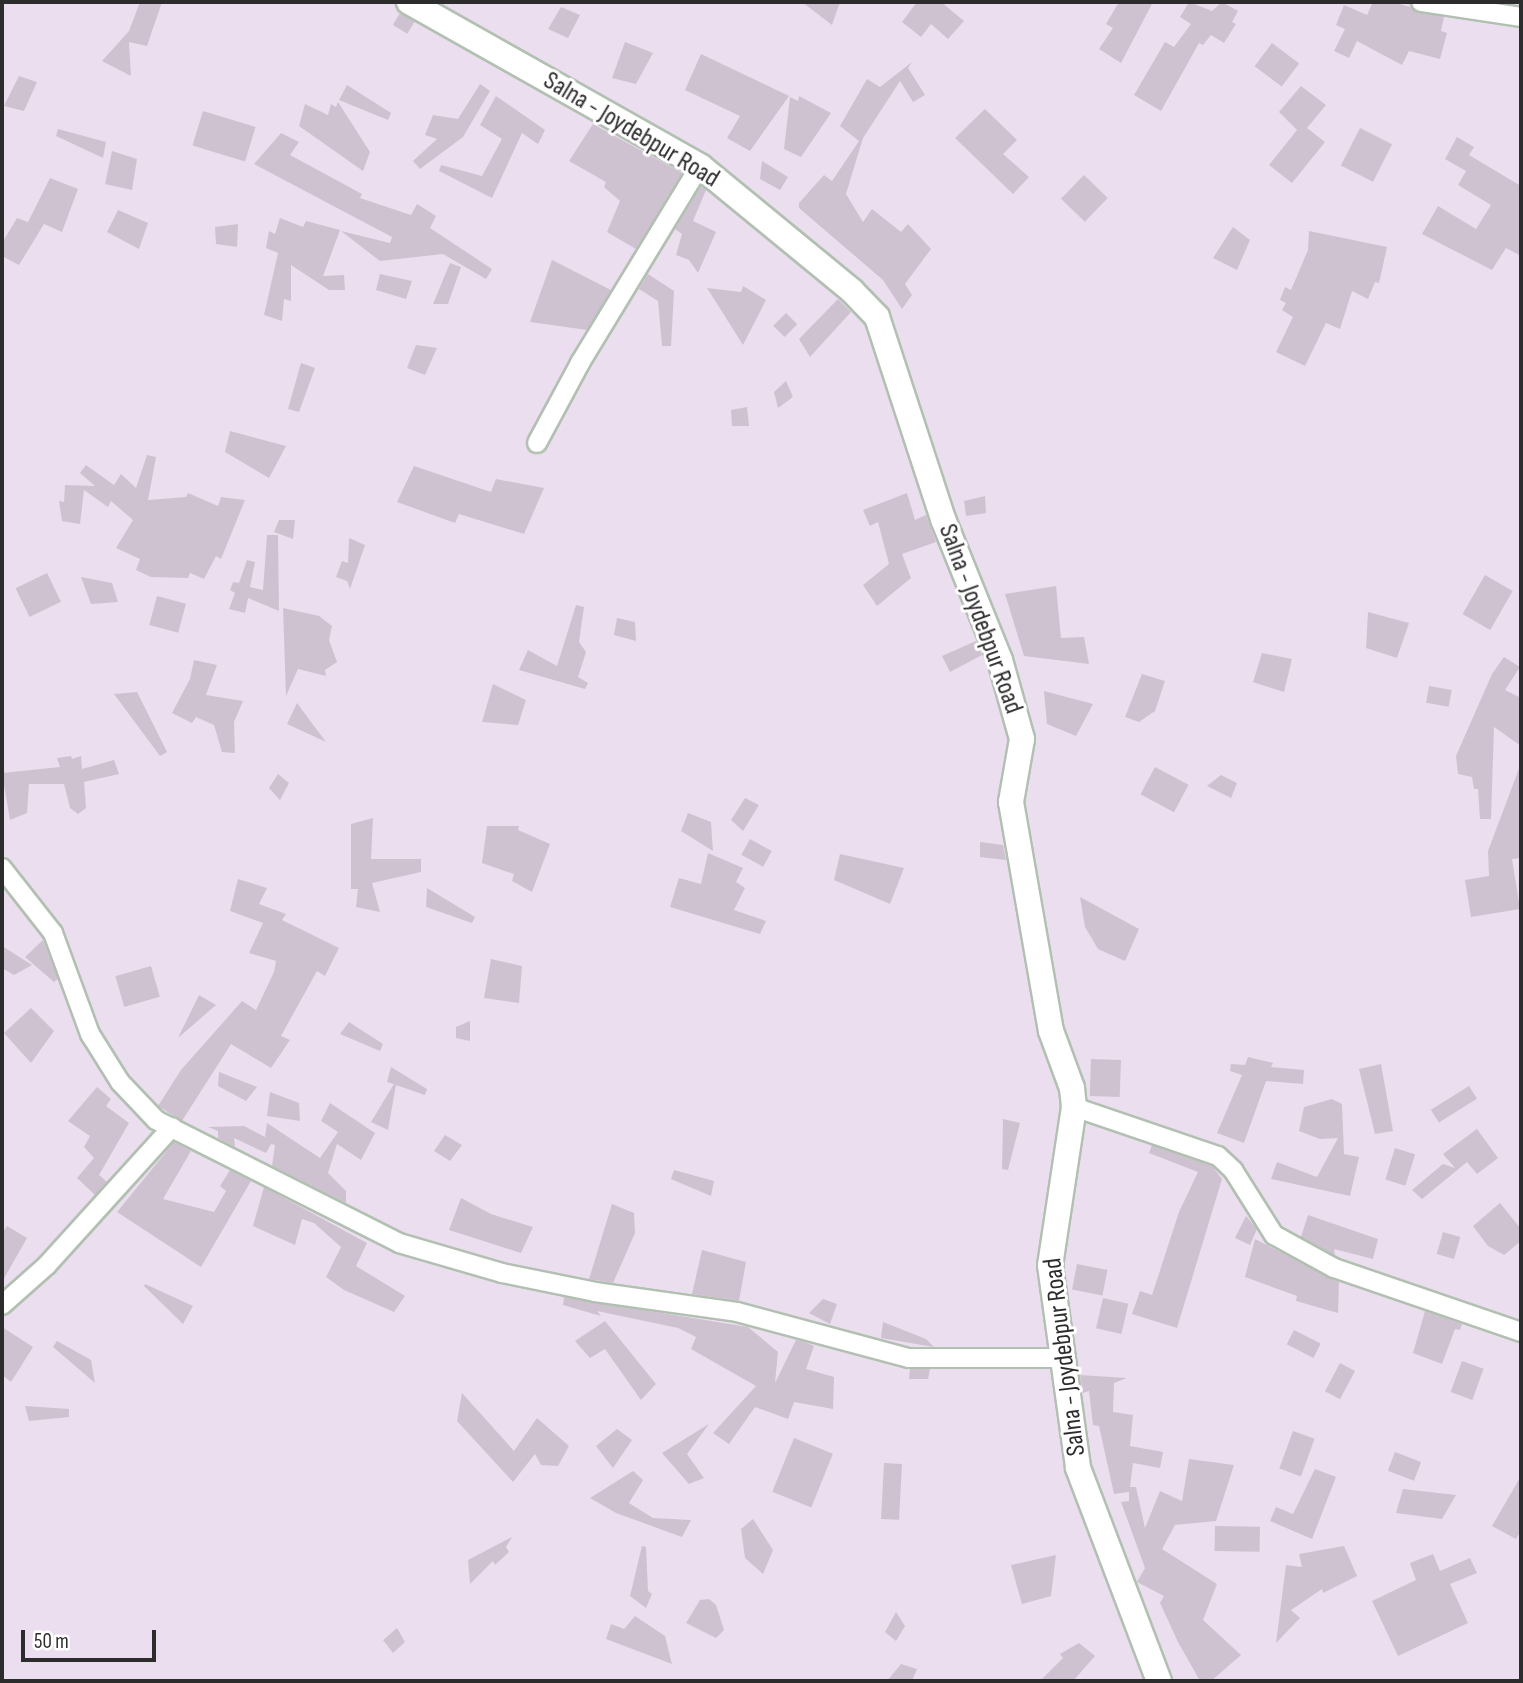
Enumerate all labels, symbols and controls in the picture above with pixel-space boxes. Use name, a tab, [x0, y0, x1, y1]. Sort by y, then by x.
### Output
street label: Salna - Joydebpur Road	[538, 65, 724, 195]
street label: Salna - Joydebpur Road	[931, 520, 1029, 718]
street label: Salna - Joydebpur Road	[1037, 1256, 1093, 1458]
scale bar	[24, 1616, 159, 1660]
text: 50 m	[34, 1629, 69, 1654]

